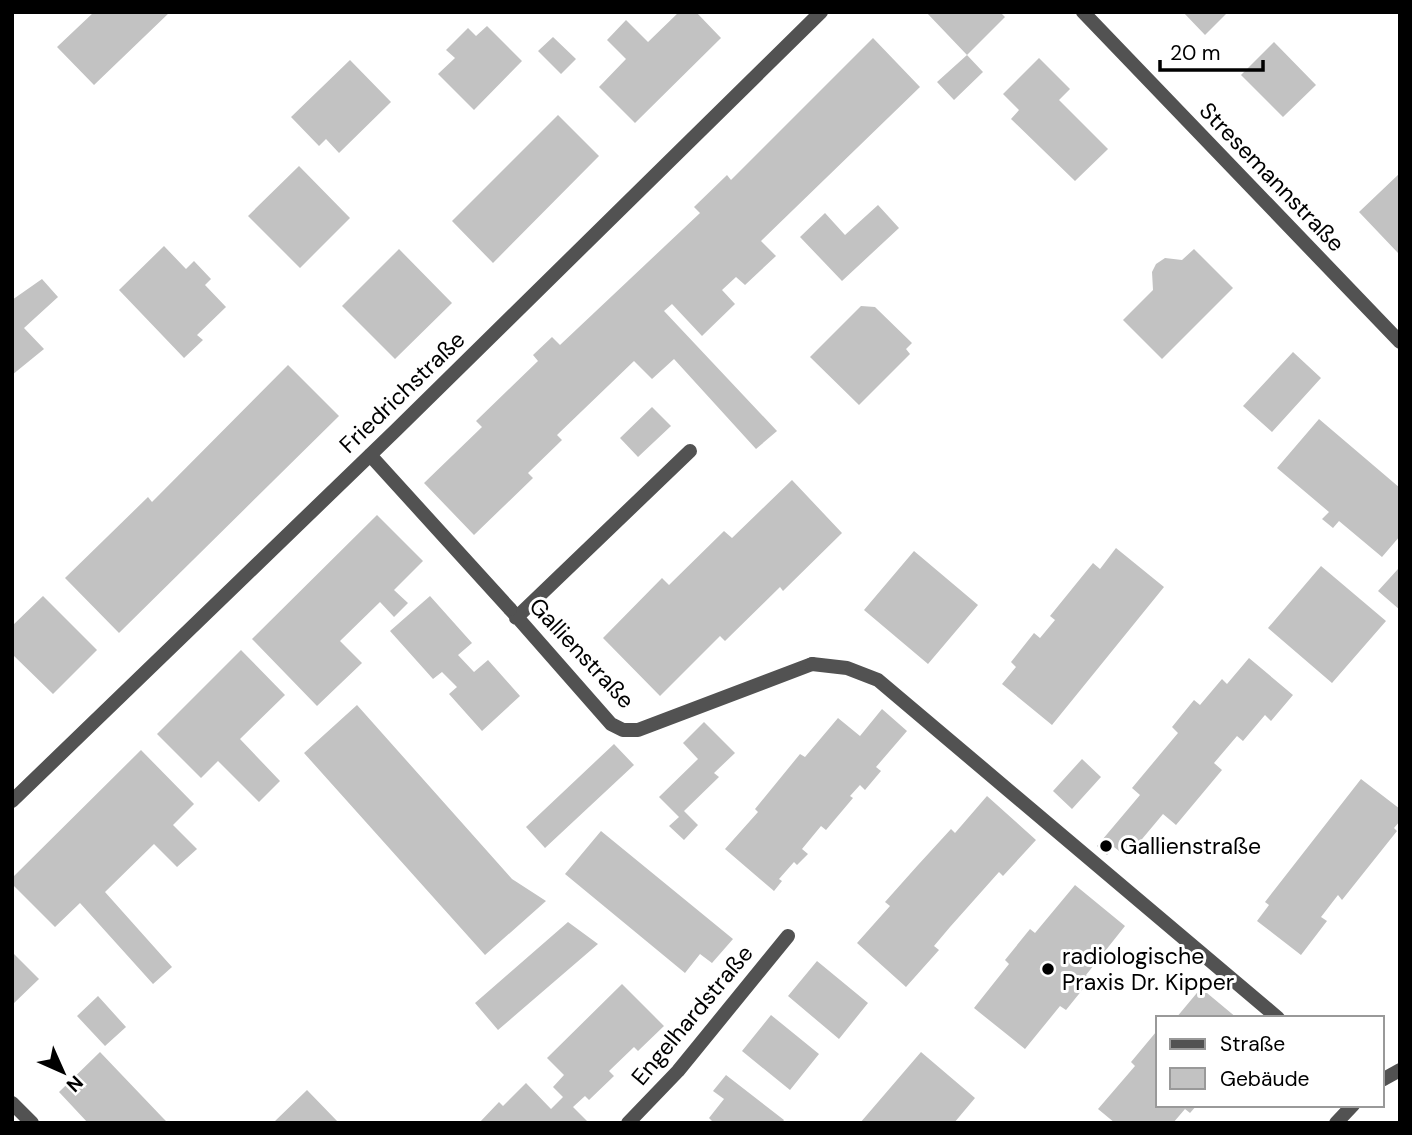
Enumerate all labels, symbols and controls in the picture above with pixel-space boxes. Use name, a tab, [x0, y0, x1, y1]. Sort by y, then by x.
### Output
scale bar	[1160, 28, 1263, 72]
text: 20 m	[1170, 39, 1221, 67]
street label: Stresemannstraße	[1193, 96, 1351, 258]
street label: Friedrichstraße	[333, 325, 471, 459]
street label: Gallienstraße	[523, 591, 641, 715]
place label: Gallienstraße	[1120, 831, 1261, 861]
marker: Gallienstraße	[1098, 838, 1114, 854]
street label: Engelhardstraße	[625, 939, 759, 1091]
place label: radiologische Praxis Dr. Kipper	[1062, 941, 1234, 997]
marker: radiologische Praxis Dr. Kipper	[1040, 961, 1056, 977]
legend	[1156, 1016, 1384, 1107]
text: Straße	[1220, 1030, 1285, 1058]
north arrow	[28, 1037, 98, 1107]
text: Gebäude	[1220, 1065, 1310, 1093]
text: N	[61, 1070, 88, 1097]

